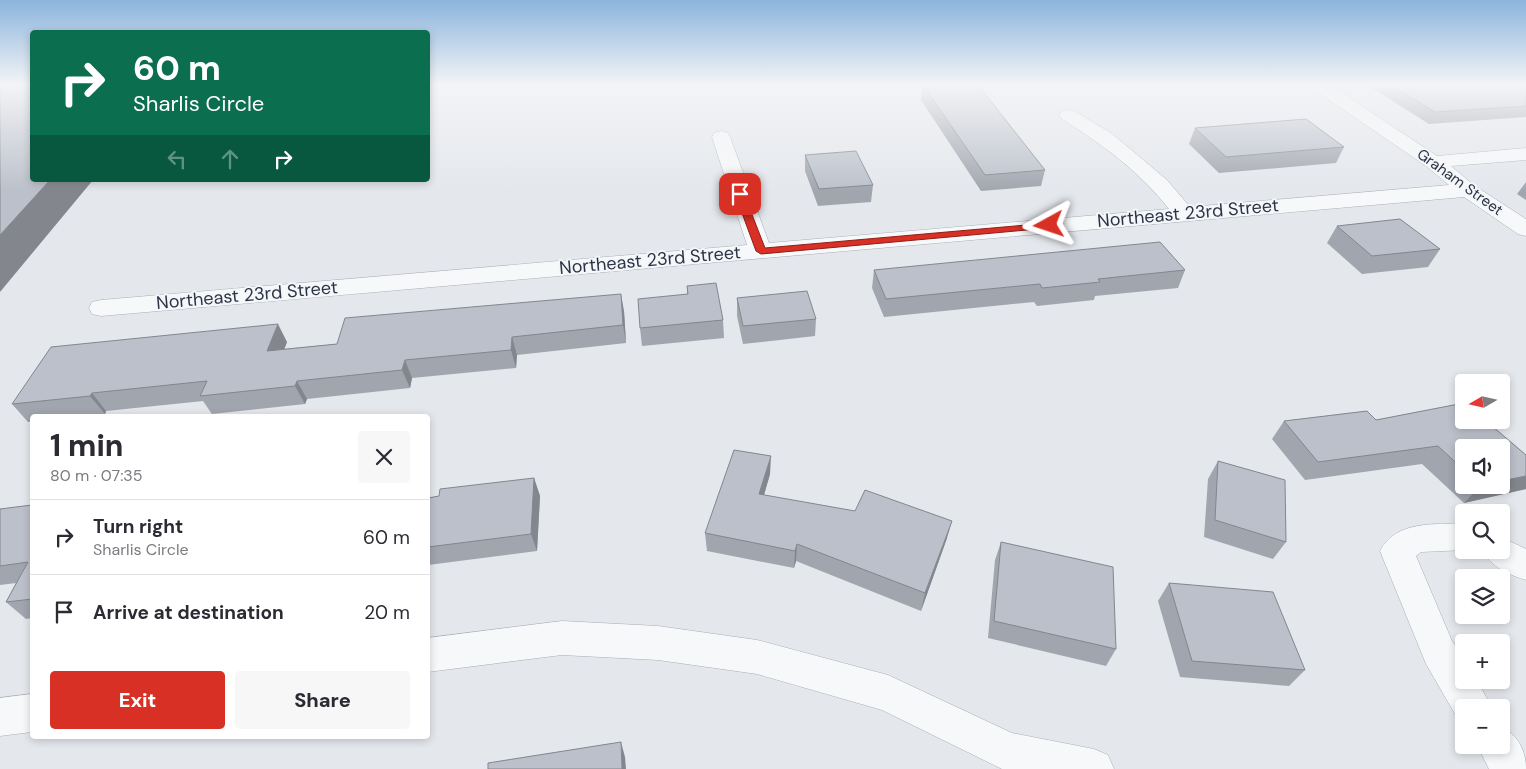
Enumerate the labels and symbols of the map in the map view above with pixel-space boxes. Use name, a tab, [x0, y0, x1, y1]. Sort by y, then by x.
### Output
street label: Graham Street	[1413, 144, 1507, 220]
pin	[719, 173, 761, 215]
street label: Northeast 23rd Street	[1096, 193, 1280, 233]
position arrow	[1022, 198, 1074, 250]
street label: Northeast 23rd Street	[558, 240, 742, 280]
street label: Northeast 23rd Street	[155, 275, 339, 315]
north arrow	[1455, 374, 1510, 429]

